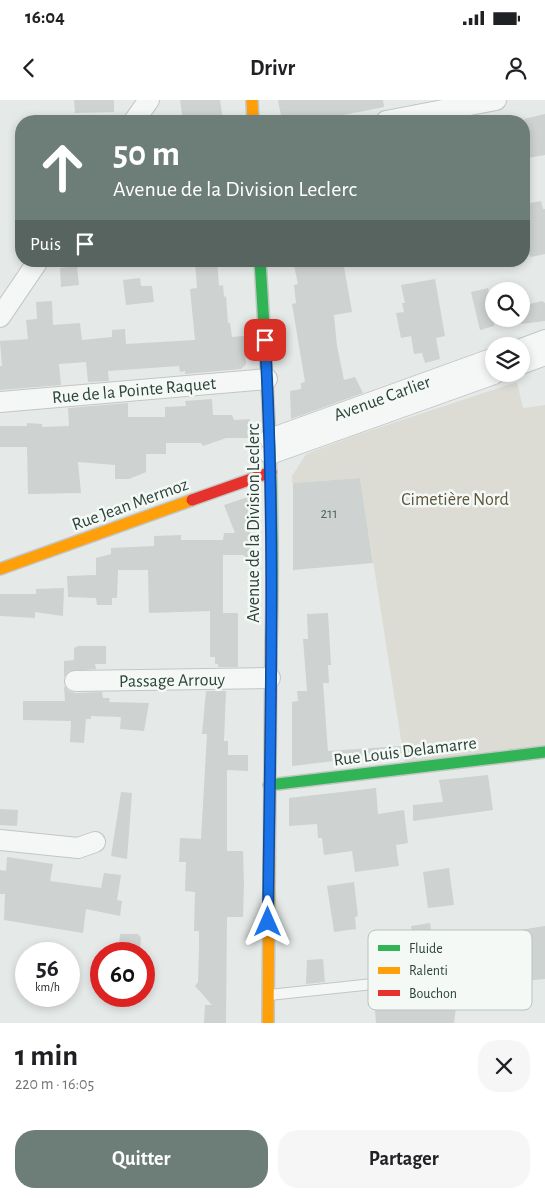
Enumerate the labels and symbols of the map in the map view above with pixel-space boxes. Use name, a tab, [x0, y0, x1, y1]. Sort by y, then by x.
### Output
pin	[244, 319, 286, 361]
street label: Avenue Carlier	[331, 373, 433, 425]
street label: Rue de la Pointe Raquet	[51, 375, 217, 407]
street label: Avenue de la Division Leclerc	[245, 423, 263, 623]
street label: Rue Jean Mermoz	[70, 476, 191, 534]
park label: Cimetière Nord	[401, 491, 509, 509]
house number: 211	[320, 506, 338, 521]
street label: Passage Arrouy	[119, 671, 226, 691]
street label: Rue Louis Delamarre	[332, 734, 478, 770]
position arrow	[241, 895, 293, 947]
legend	[368, 930, 532, 1010]
speed limit sign: 60	[90, 942, 155, 1007]
text: Fluide	[409, 942, 443, 956]
text: Ralenti	[409, 964, 448, 978]
text: Bouchon	[409, 987, 457, 1001]

